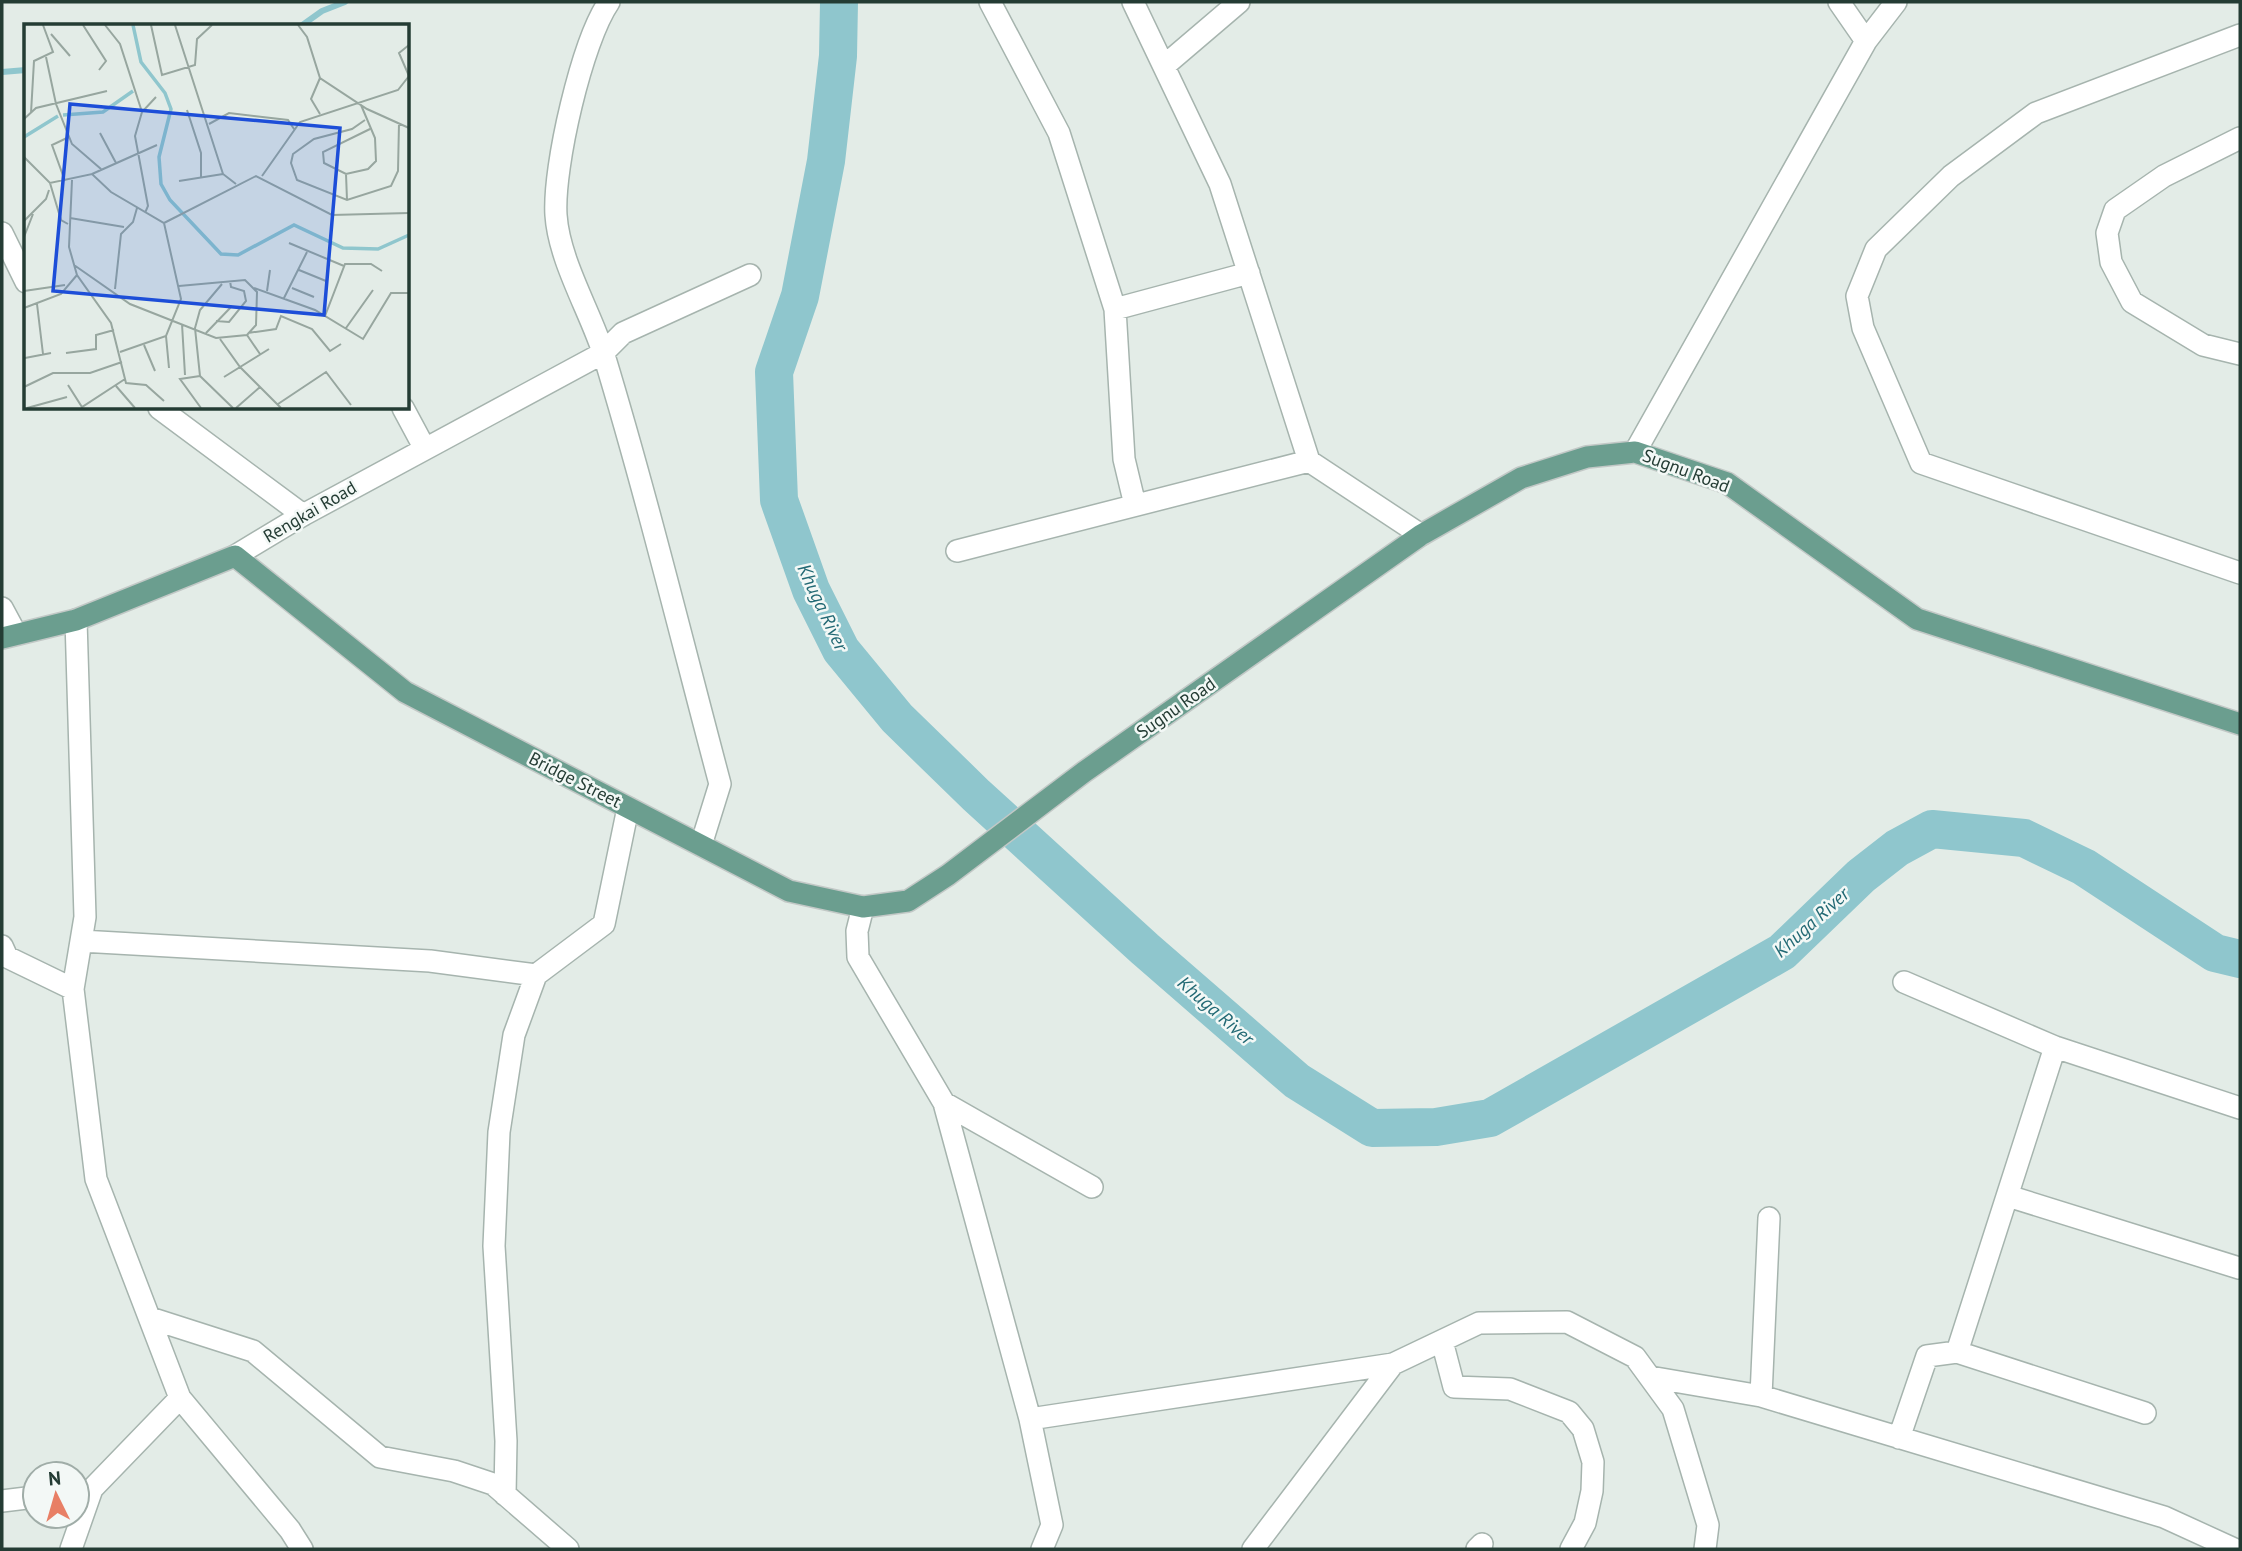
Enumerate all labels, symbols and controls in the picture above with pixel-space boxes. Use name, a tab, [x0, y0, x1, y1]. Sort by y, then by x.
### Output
inset map	[24, 24, 410, 410]
street label: Sugnu Road	[1639, 443, 1733, 498]
street label: Rengkai Road	[259, 476, 360, 547]
water label: Khuga River	[792, 560, 854, 656]
street label: Sugnu Road	[1132, 672, 1220, 743]
street label: Bridge Street	[525, 746, 625, 813]
water label: Khuga River	[1768, 881, 1855, 962]
water label: Khuga River	[1173, 970, 1260, 1051]
north arrow	[21, 1460, 91, 1530]
text: N	[47, 1466, 62, 1491]

